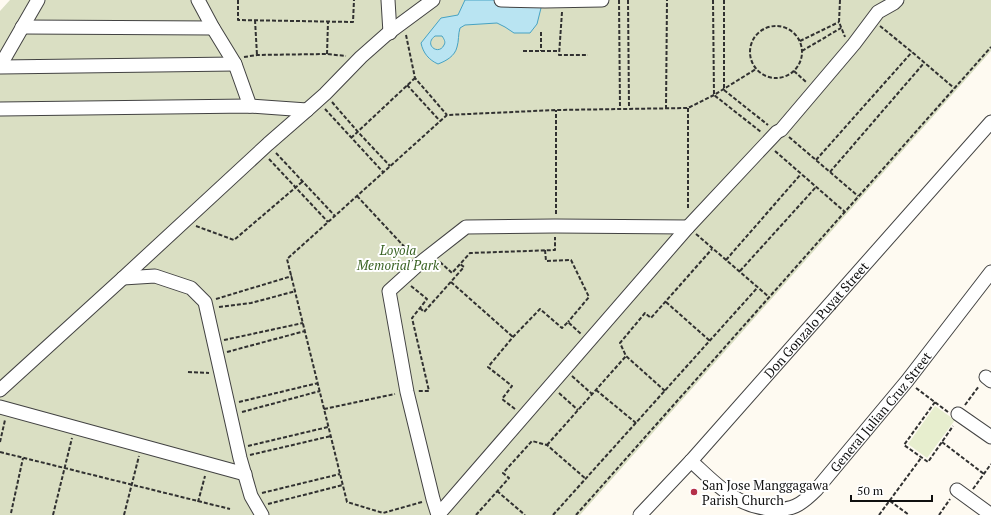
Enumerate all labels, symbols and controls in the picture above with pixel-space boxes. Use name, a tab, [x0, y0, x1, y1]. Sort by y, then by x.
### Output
park label: Loyola Memorial Park	[356, 241, 440, 274]
street label: Don Gonzalo Puyat Street	[760, 258, 872, 382]
street label: General Julian Cruz Street	[826, 348, 936, 476]
place label: San Jose Manggagawa Parish Church	[702, 476, 829, 509]
scale bar	[851, 477, 932, 503]
text: 50 m	[857, 483, 884, 498]
marker: San Jose Manggagawa Parish Church	[689, 487, 699, 497]

